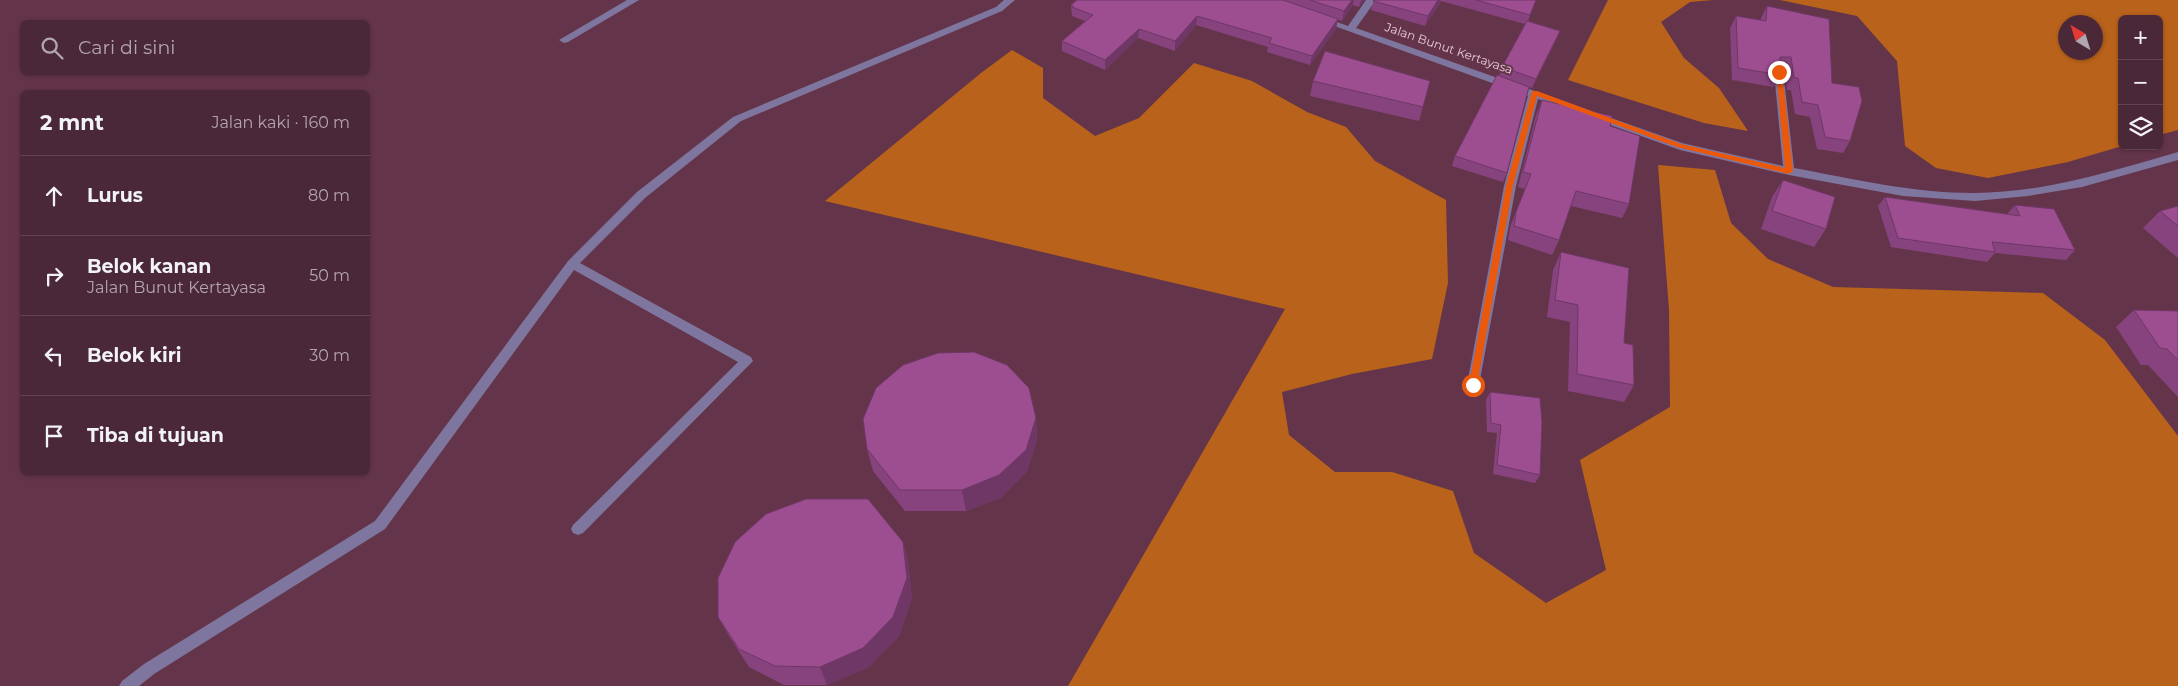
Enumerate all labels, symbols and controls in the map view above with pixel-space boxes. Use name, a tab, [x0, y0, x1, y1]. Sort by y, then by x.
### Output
north arrow	[2058, 15, 2103, 60]
map controls	[2118, 15, 2163, 150]
button: +	[2118, 15, 2163, 60]
street label: Jalan Bunut Kertayasa	[1382, 19, 1515, 77]
search box	[20, 20, 370, 75]
icon: search	[38, 34, 66, 62]
text: Cari di sini	[78, 36, 175, 59]
button: −	[2118, 60, 2163, 105]
route end	[1768, 61, 1791, 84]
button: layers	[2118, 105, 2163, 150]
text: 2 mnt	[40, 110, 104, 135]
text: Jalan kaki · 160 m	[211, 113, 350, 132]
icon: ahead	[40, 182, 68, 210]
text: Lurus	[87, 184, 143, 207]
text: 80 m	[308, 186, 350, 205]
text: Belok kanan	[87, 255, 211, 278]
icon: right	[40, 262, 68, 290]
text: 50 m	[309, 266, 350, 285]
text: Jalan Bunut Kertayasa	[87, 278, 266, 297]
icon: left	[40, 342, 68, 370]
text: Belok kiri	[87, 344, 182, 367]
text: 30 m	[309, 346, 350, 365]
route start	[1462, 374, 1485, 397]
icon: arrive	[40, 422, 68, 450]
text: Tiba di tujuan	[87, 424, 224, 447]

